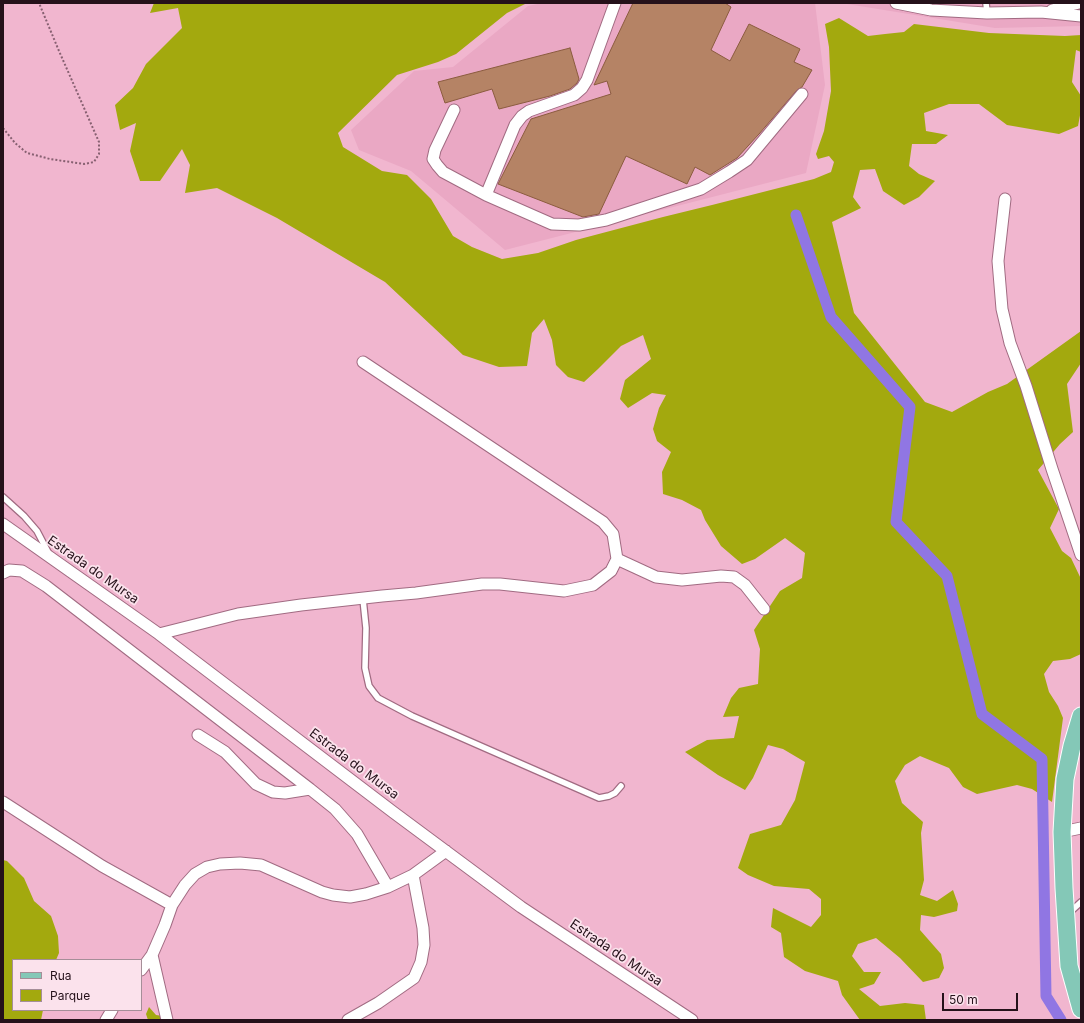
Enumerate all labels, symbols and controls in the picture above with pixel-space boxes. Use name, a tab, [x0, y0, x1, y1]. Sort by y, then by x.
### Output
street label: Estrada do Mursa	[44, 533, 142, 607]
street label: Estrada do Mursa	[306, 725, 402, 803]
street label: Estrada do Mursa	[567, 916, 665, 990]
legend	[12, 959, 142, 1011]
text: Rua	[50, 968, 72, 983]
scale bar	[944, 985, 1020, 1011]
text: Parque	[50, 988, 90, 1003]
text: 50 m	[949, 992, 978, 1007]

